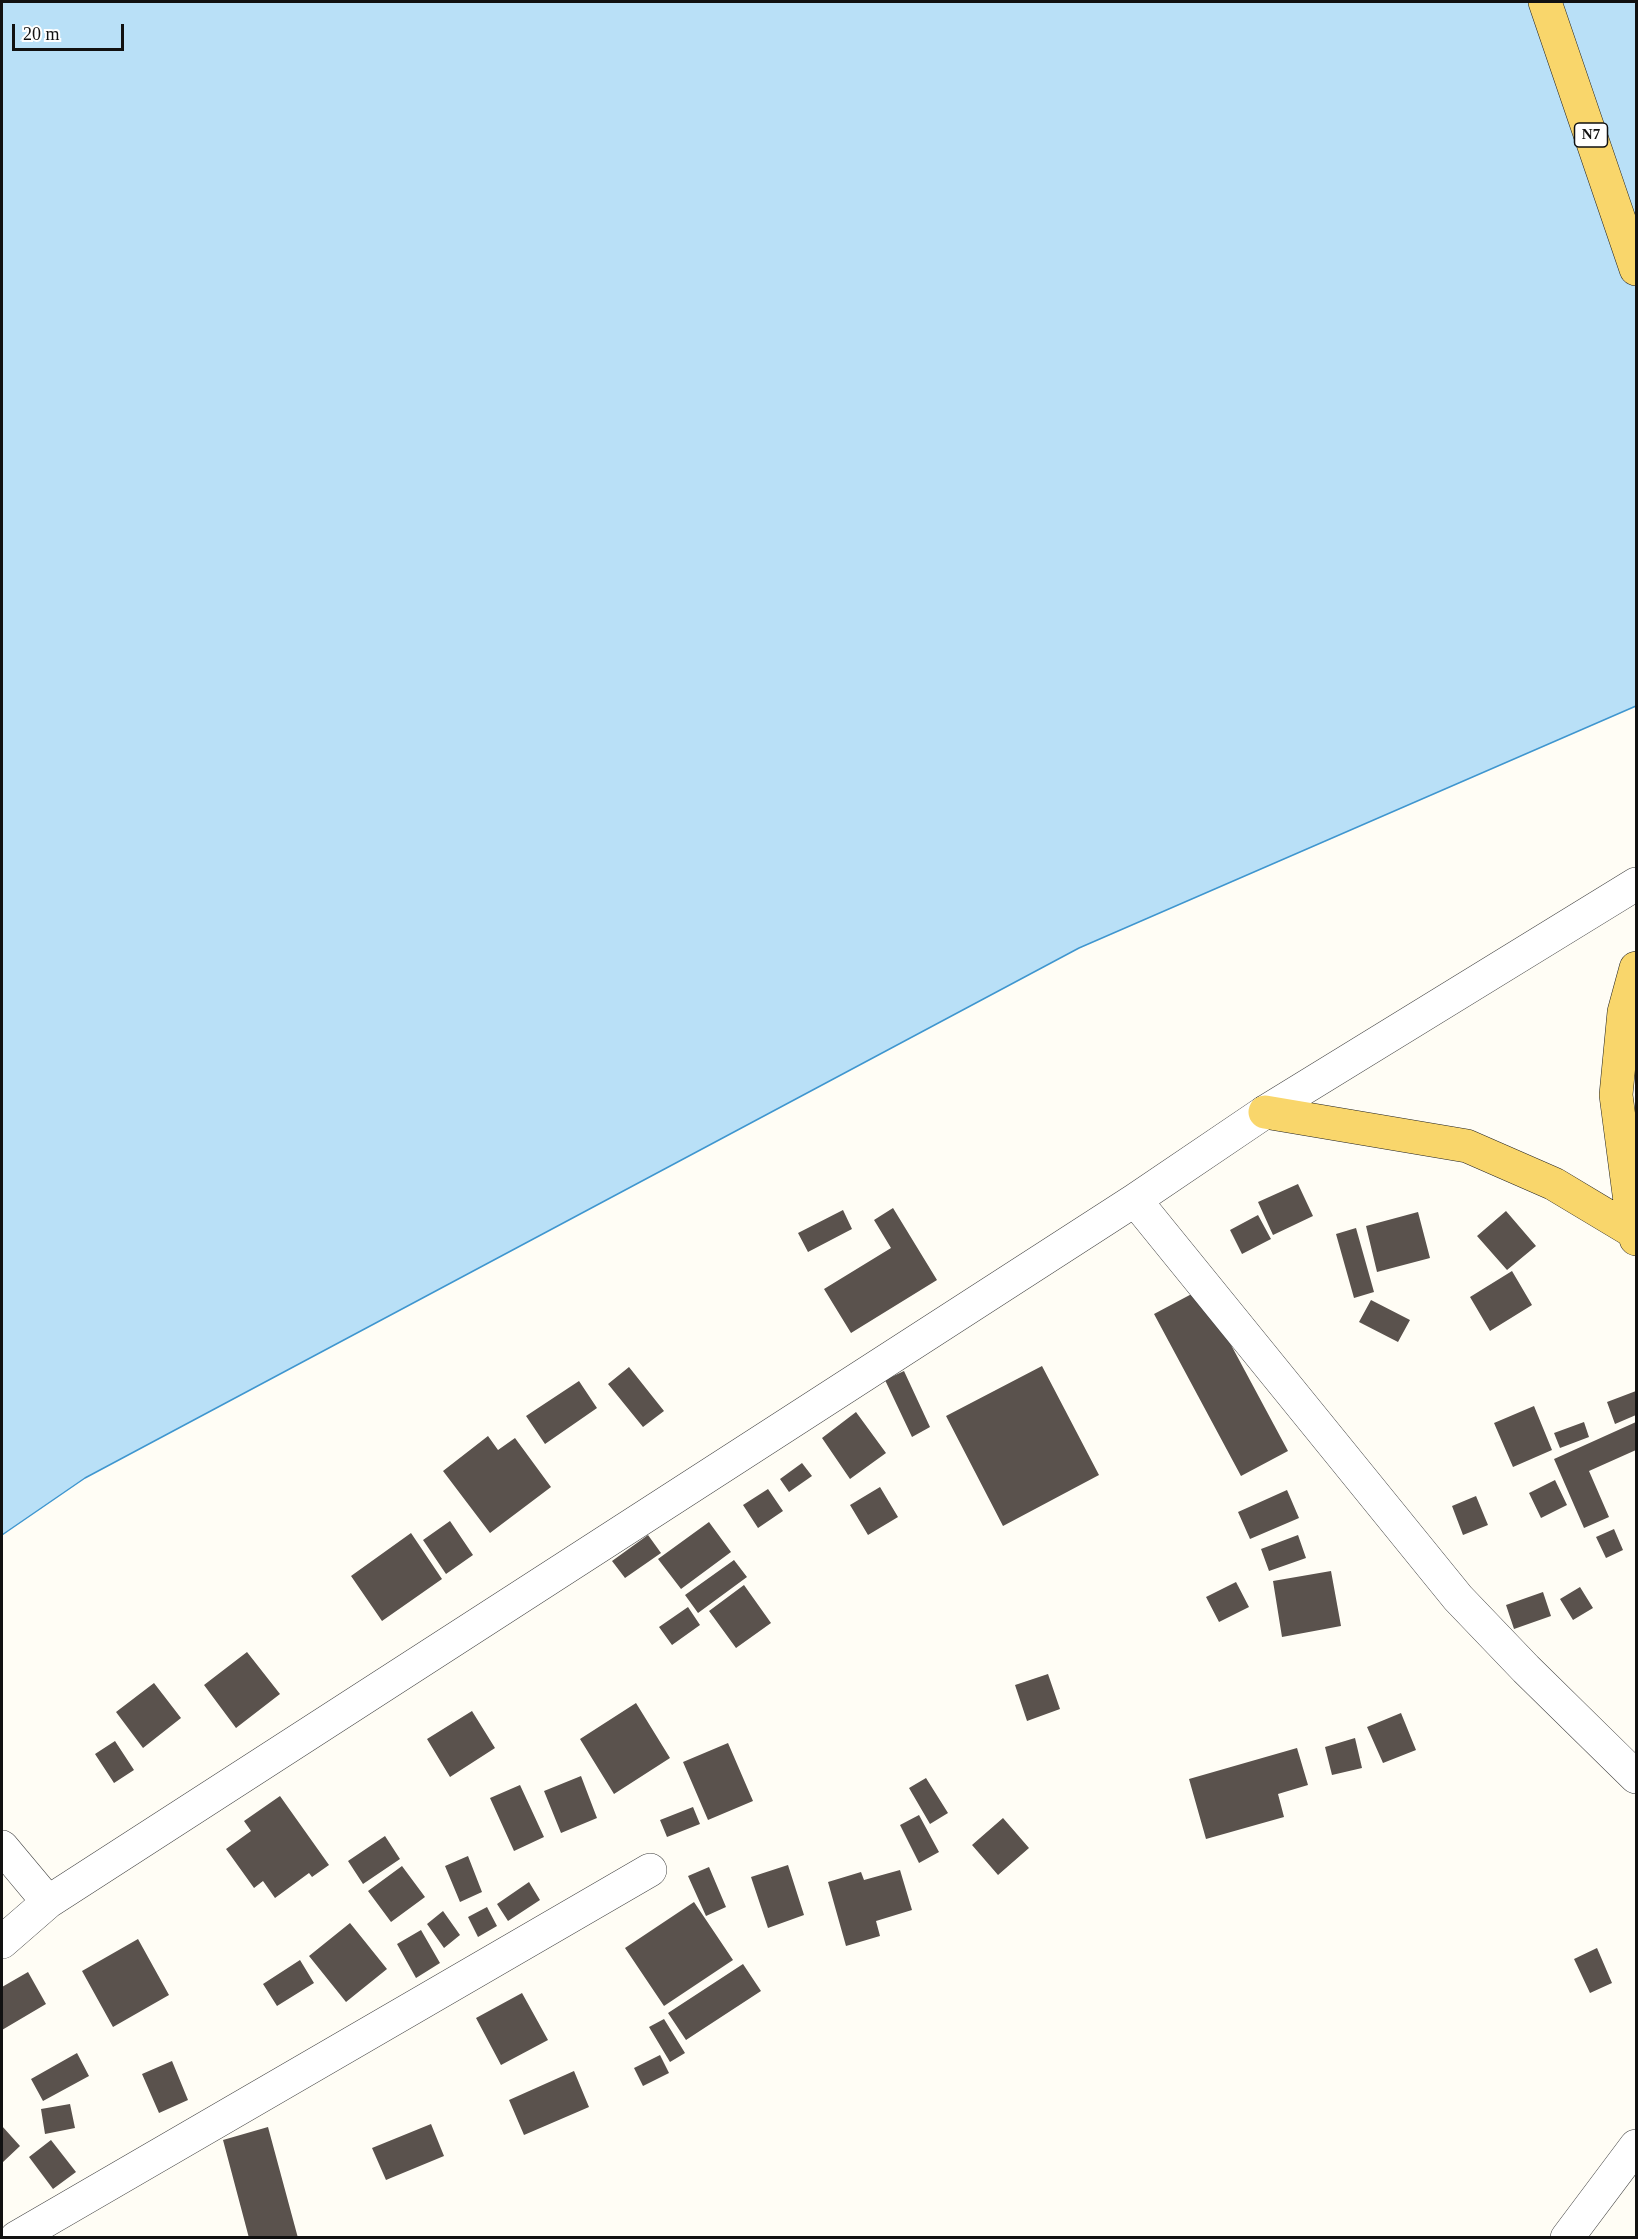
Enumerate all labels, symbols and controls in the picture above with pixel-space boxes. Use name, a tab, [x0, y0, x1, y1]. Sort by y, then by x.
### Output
scale bar	[15, 12, 128, 50]
text: 20 m	[23, 24, 60, 44]
road number: N7	[1574, 123, 1608, 147]

